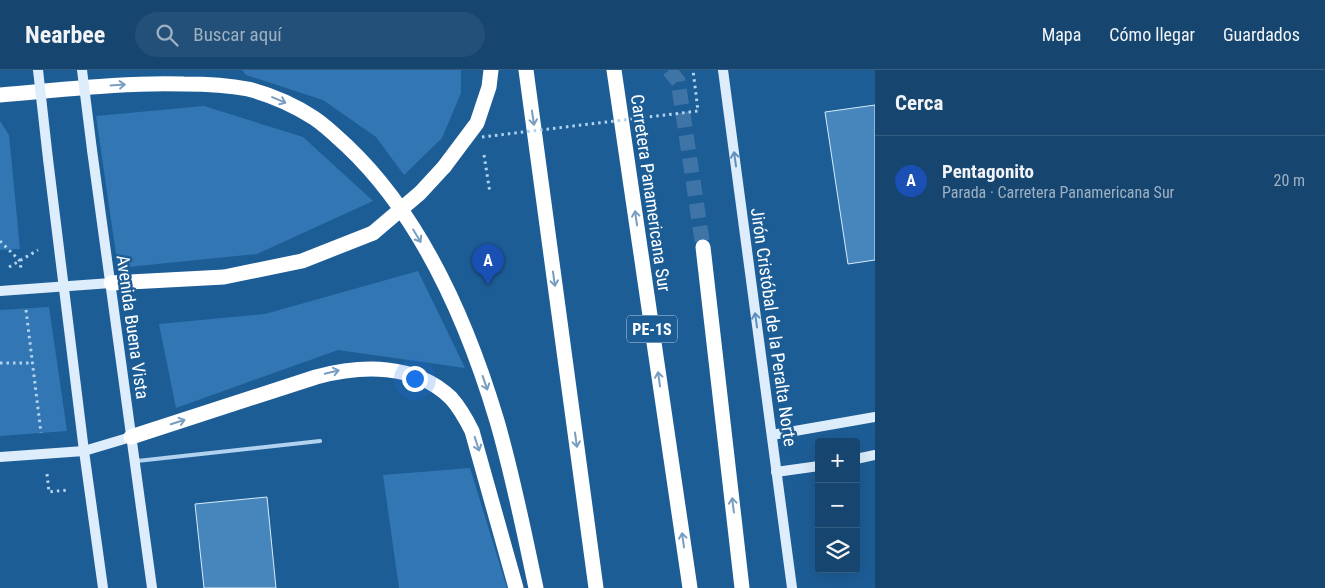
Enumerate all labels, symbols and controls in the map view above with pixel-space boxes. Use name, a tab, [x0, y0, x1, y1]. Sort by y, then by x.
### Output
search box	[135, 12, 485, 57]
text: Nearbee	[25, 21, 105, 49]
icon: search	[153, 21, 181, 49]
text: Buscar aquí	[193, 23, 282, 46]
text: Mapa	[1042, 24, 1081, 45]
text: Cómo llegar	[1109, 24, 1195, 45]
text: Guardados	[1223, 24, 1300, 45]
one-way arrow	[110, 81, 126, 90]
text: Cerca	[895, 91, 943, 115]
street label: Carretera Panamericana Sur	[627, 93, 675, 294]
one-way arrow	[271, 95, 286, 105]
one-way arrow	[528, 110, 538, 126]
one-way arrow	[730, 151, 740, 167]
text: Pentagonito	[942, 160, 1034, 183]
text: A	[906, 171, 916, 190]
text: 20 m	[1273, 171, 1305, 190]
text: Parada · Carretera Panamericana Sur	[942, 183, 1174, 202]
street label: Jirón Cristóbal de la Peralta Norte	[747, 206, 801, 448]
one-way arrow	[630, 211, 640, 227]
one-way arrow	[412, 228, 422, 242]
pin: A	[472, 244, 504, 285]
street label: Avenida Buena Vista	[112, 254, 154, 400]
one-way arrow	[550, 271, 560, 287]
one-way arrow	[751, 312, 761, 328]
road number: PE-1S	[627, 315, 677, 342]
your location	[402, 366, 428, 392]
one-way arrow	[324, 367, 340, 377]
one-way arrow	[654, 371, 664, 387]
one-way arrow	[481, 375, 490, 391]
one-way arrow	[169, 417, 185, 426]
one-way arrow	[571, 432, 581, 448]
one-way arrow	[473, 436, 482, 452]
map controls	[815, 438, 860, 573]
button: +	[815, 438, 860, 483]
button: −	[815, 483, 860, 528]
one-way arrow	[728, 497, 738, 513]
button: layers	[815, 528, 860, 573]
one-way arrow	[678, 532, 688, 548]

